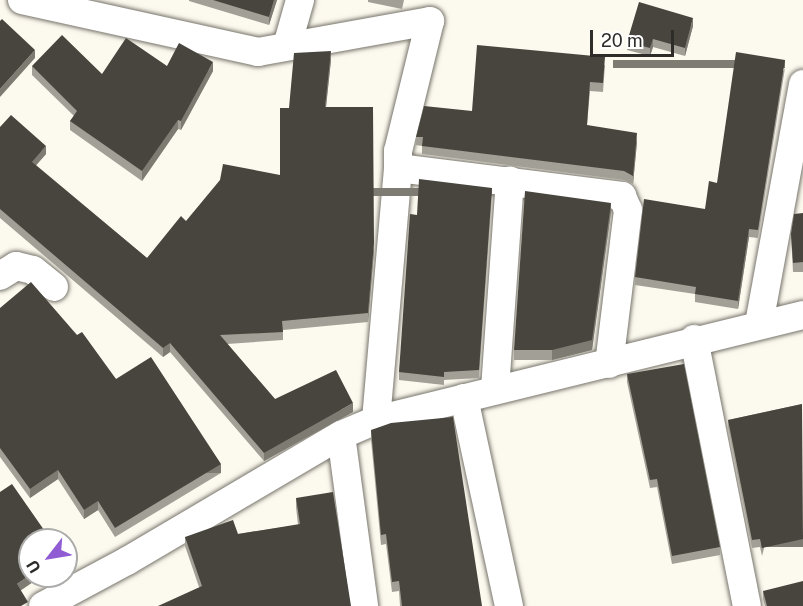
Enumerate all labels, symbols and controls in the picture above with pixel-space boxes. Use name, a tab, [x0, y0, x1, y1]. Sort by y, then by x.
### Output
scale bar	[593, 18, 677, 56]
text: 20 m	[601, 30, 643, 51]
north arrow	[18, 528, 78, 588]
text: U	[23, 557, 45, 576]

